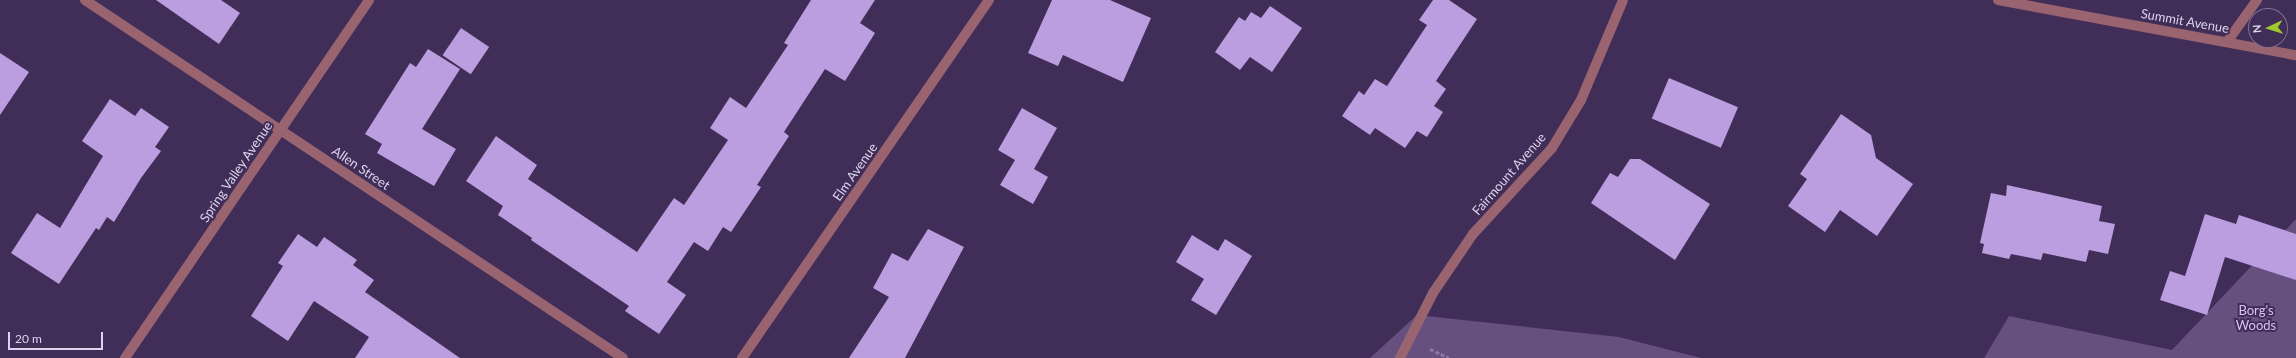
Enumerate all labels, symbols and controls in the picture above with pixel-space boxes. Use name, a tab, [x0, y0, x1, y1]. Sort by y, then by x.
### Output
street label: Summit Avenue	[2139, 6, 2231, 36]
north arrow	[2248, 8, 2288, 48]
text: N	[2250, 24, 2263, 33]
street label: Spring Valley Avenue	[196, 118, 276, 226]
street label: Fairmount Avenue	[1469, 130, 1549, 218]
street label: Elm Avenue	[829, 140, 881, 204]
street label: Allen Street	[329, 143, 393, 193]
park label: Borg's Woods	[2236, 303, 2276, 334]
scale bar	[10, 324, 105, 350]
text: 20 m	[15, 331, 42, 346]

